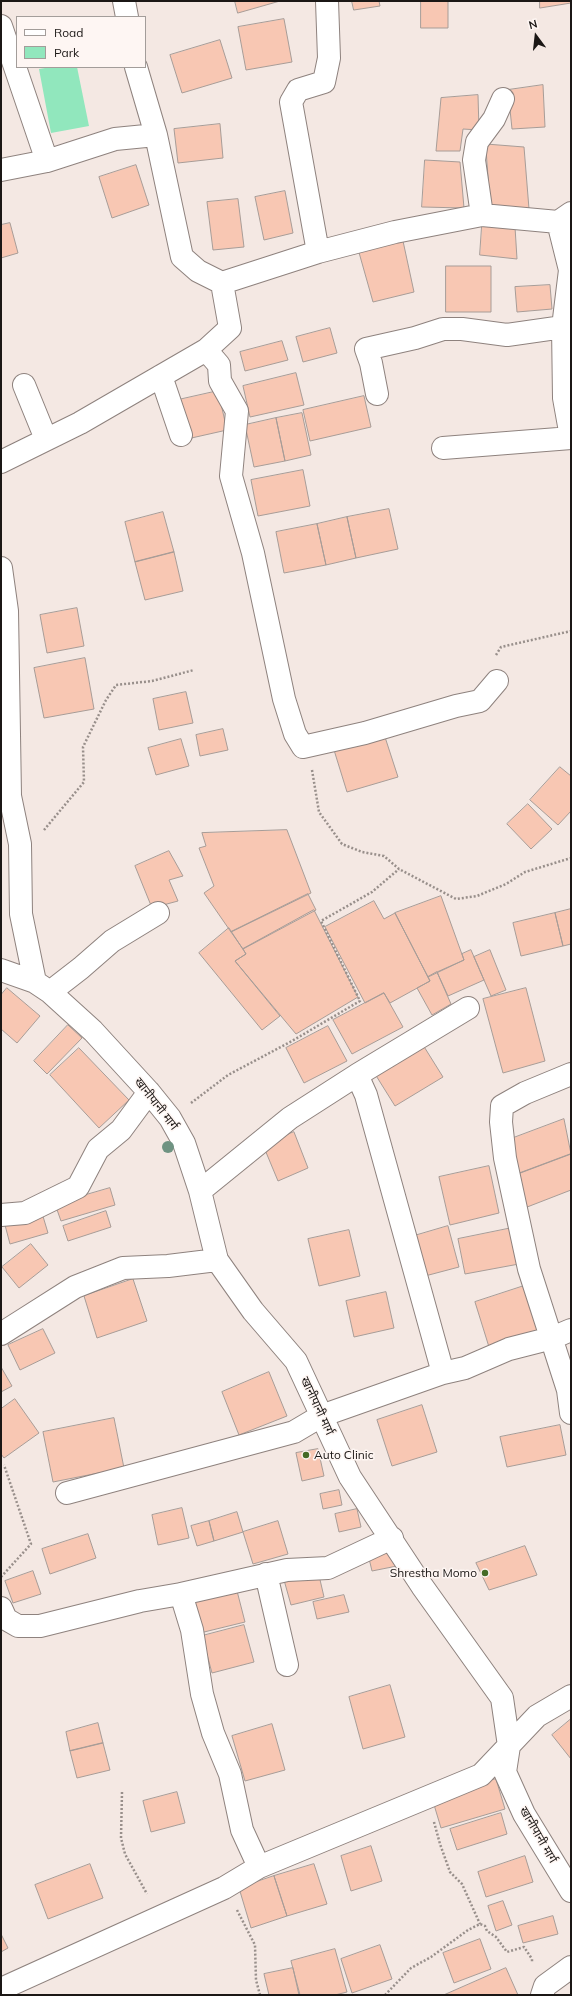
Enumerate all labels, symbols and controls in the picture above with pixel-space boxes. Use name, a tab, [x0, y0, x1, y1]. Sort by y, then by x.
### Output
legend	[16, 16, 146, 68]
north arrow	[516, 16, 556, 56]
text: N	[527, 17, 539, 32]
text: Road	[54, 25, 83, 40]
text: Park	[54, 45, 79, 60]
street label: खानीपानी मार्ग	[131, 1075, 181, 1133]
street label: खानीपानी मार्ग	[297, 1375, 337, 1437]
place label: Auto Clinic	[314, 1448, 374, 1462]
marker: Auto Clinic	[301, 1450, 311, 1460]
place label: Shrestha Momo	[390, 1566, 477, 1580]
marker: Shrestha Momo	[480, 1568, 490, 1578]
street label: खानीपानी मार्ग	[516, 1804, 560, 1866]

